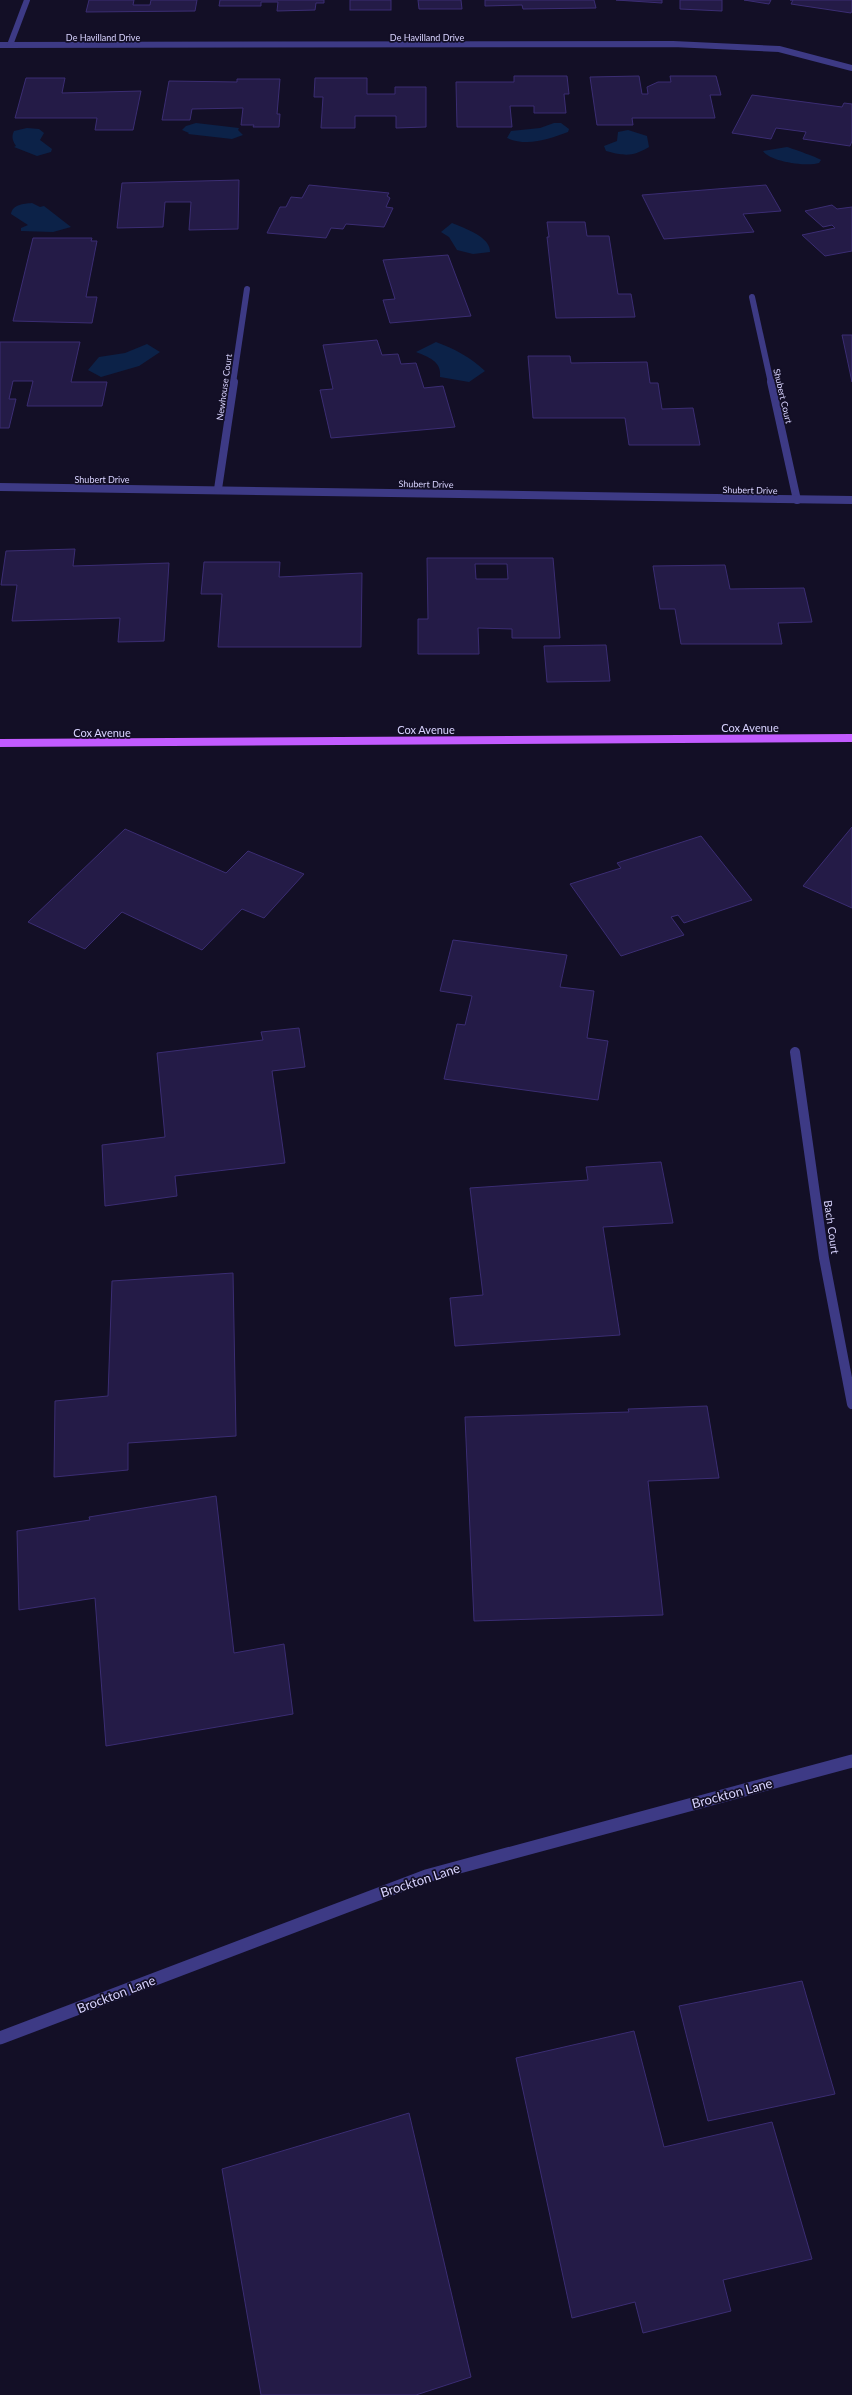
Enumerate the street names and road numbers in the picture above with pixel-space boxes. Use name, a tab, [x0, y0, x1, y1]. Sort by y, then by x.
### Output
street label: De Havilland Drive	[66, 32, 140, 43]
street label: De Havilland Drive	[390, 32, 464, 43]
street label: Newhouse Court	[214, 352, 234, 421]
street label: Shubert Court	[771, 367, 795, 425]
street label: Shubert Drive	[75, 474, 130, 485]
street label: Shubert Drive	[398, 478, 454, 490]
street label: Shubert Drive	[722, 484, 778, 496]
street label: Cox Avenue	[721, 721, 779, 734]
street label: Cox Avenue	[397, 723, 455, 736]
street label: Cox Avenue	[73, 726, 131, 739]
street label: Bach Court	[822, 1199, 842, 1255]
street label: Brockton Lane	[690, 1775, 774, 1811]
street label: Brockton Lane	[378, 1860, 462, 1900]
street label: Brockton Lane	[75, 1972, 158, 2016]

